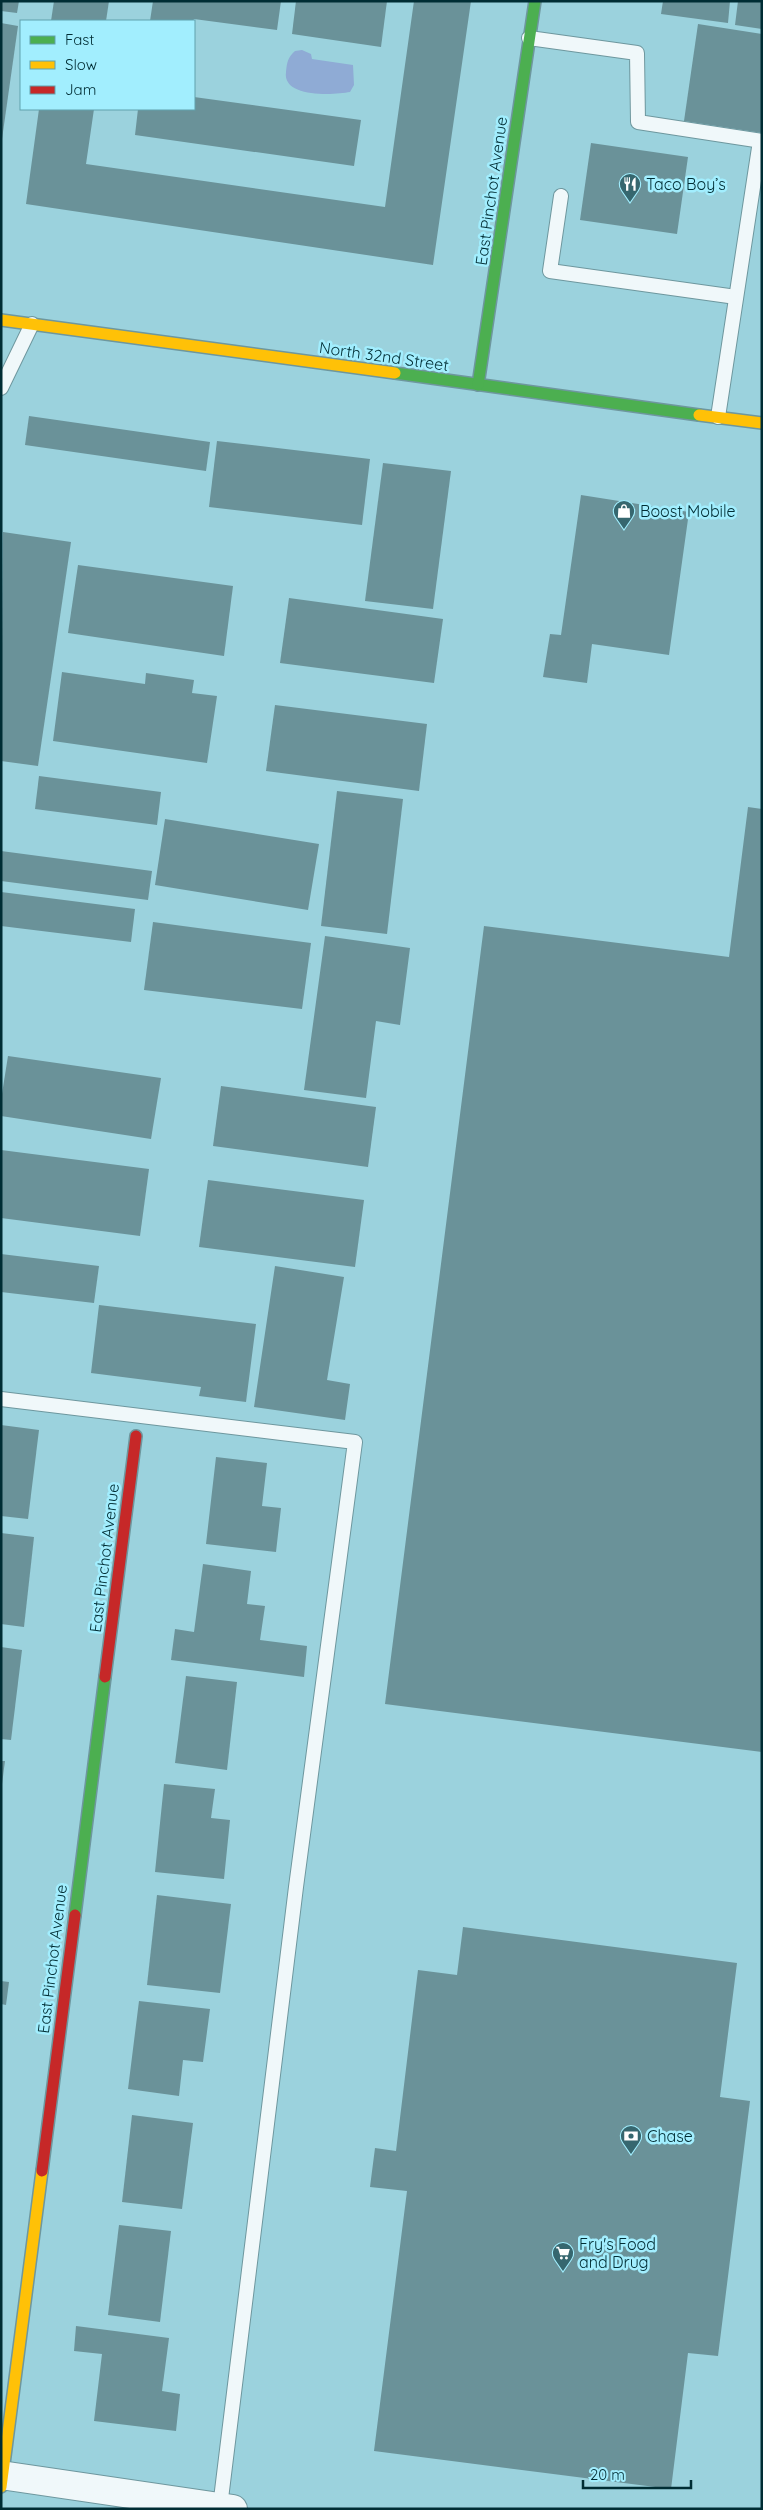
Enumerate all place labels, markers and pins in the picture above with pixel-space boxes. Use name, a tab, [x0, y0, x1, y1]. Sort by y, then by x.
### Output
restaurant icon: Taco Boy’s	[618, 172, 642, 203]
place label: Taco Boy’s	[646, 174, 726, 194]
shop icon: Boost Mobile	[612, 499, 636, 530]
place label: Boost Mobile	[640, 501, 736, 521]
bank icon: Chase	[619, 2124, 643, 2155]
place label: Chase	[647, 2126, 693, 2146]
place label: Fry's Food and Drug	[579, 2234, 656, 2272]
supermarket icon: Fry's Food and Drug	[551, 2241, 575, 2272]

